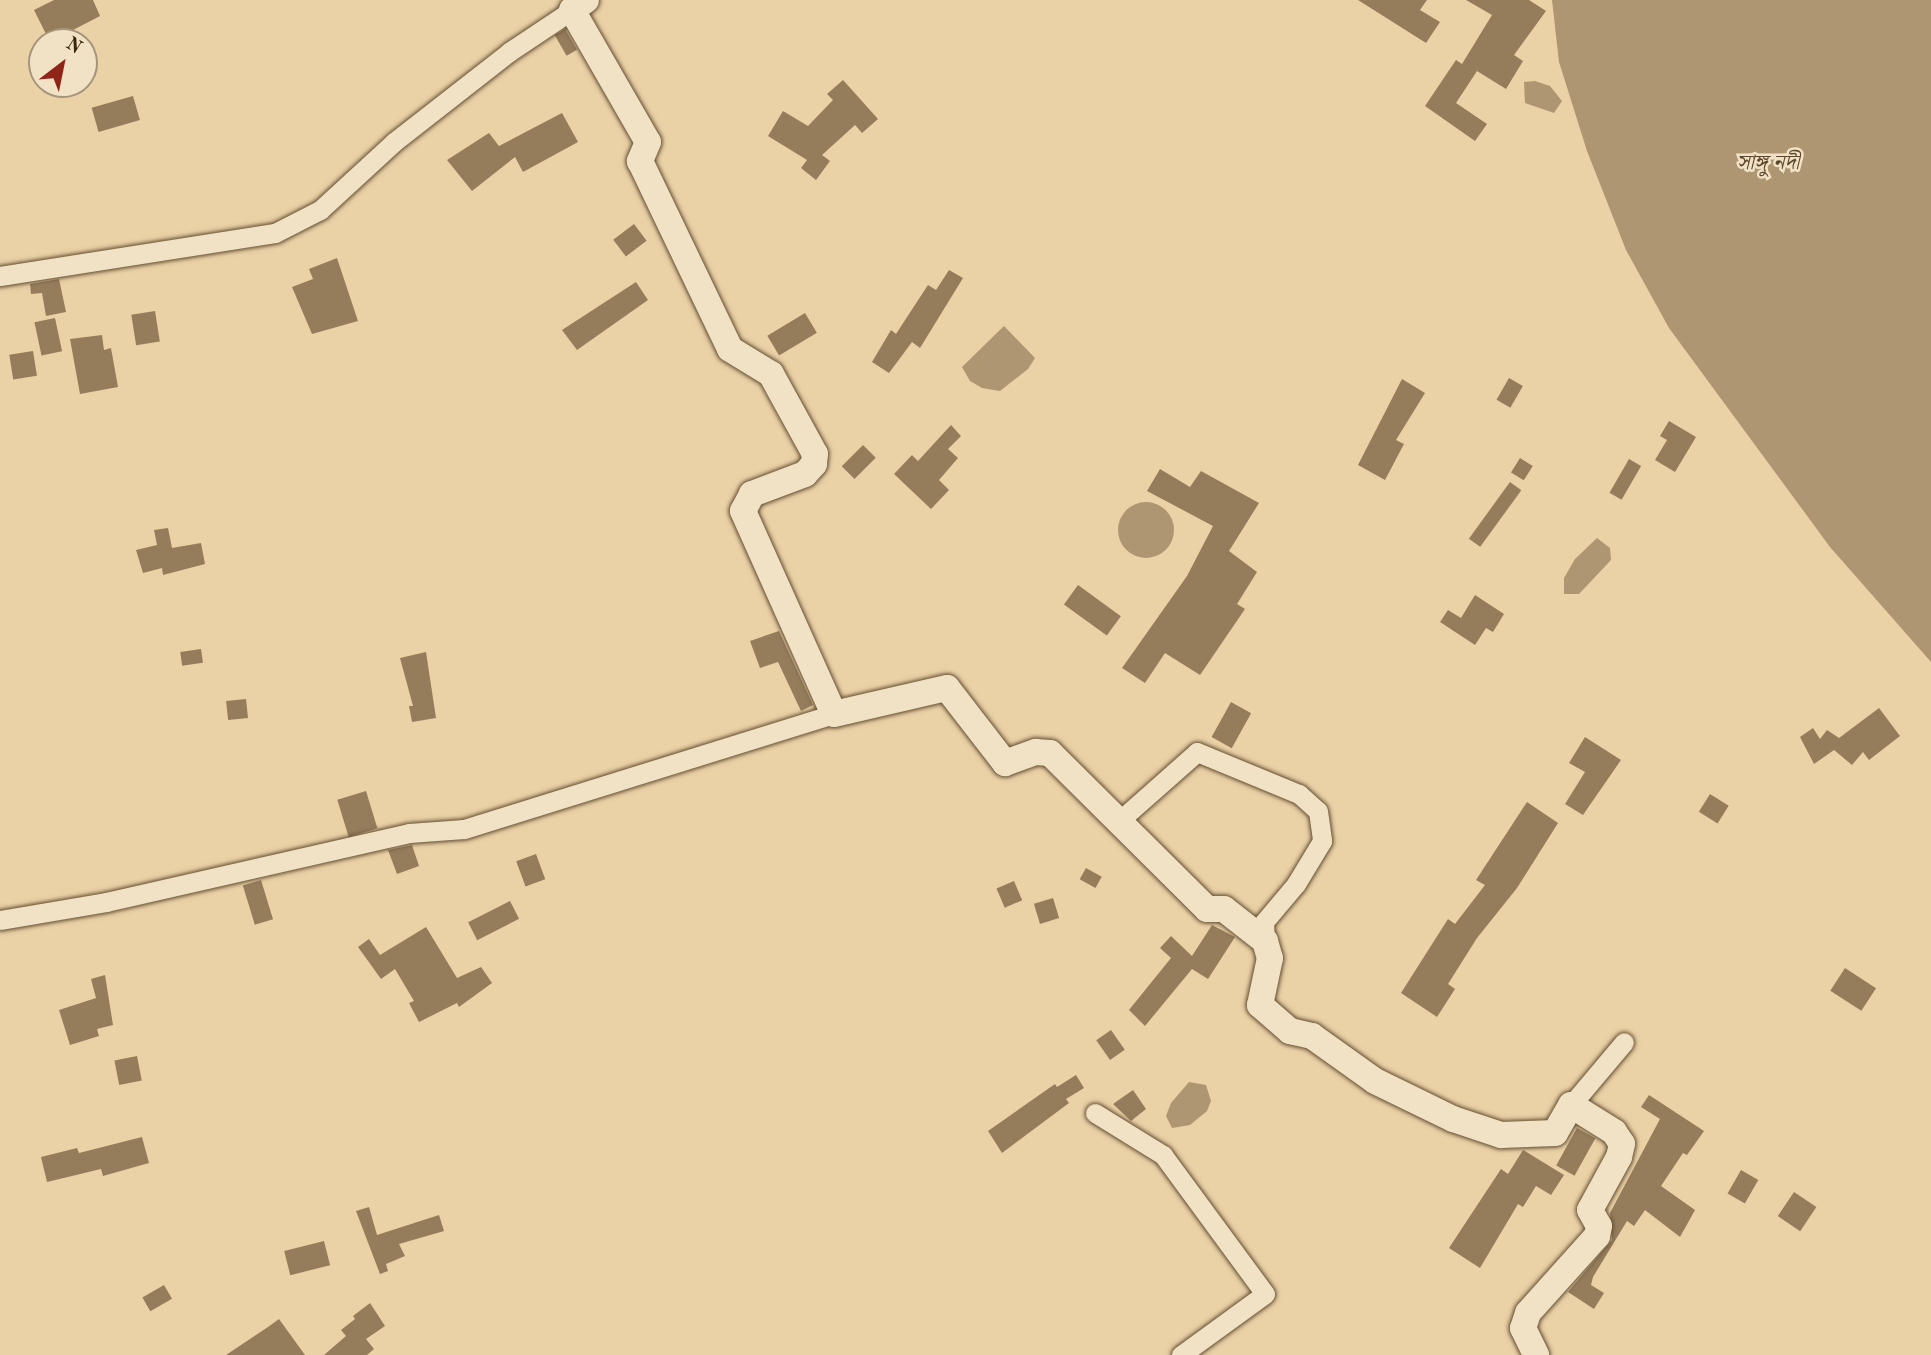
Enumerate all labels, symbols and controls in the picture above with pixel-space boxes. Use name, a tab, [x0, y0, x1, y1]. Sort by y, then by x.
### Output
north arrow	[28, 28, 98, 98]
text: N	[62, 35, 85, 58]
water label: সাঙ্গু নদী	[1737, 151, 1799, 177]

